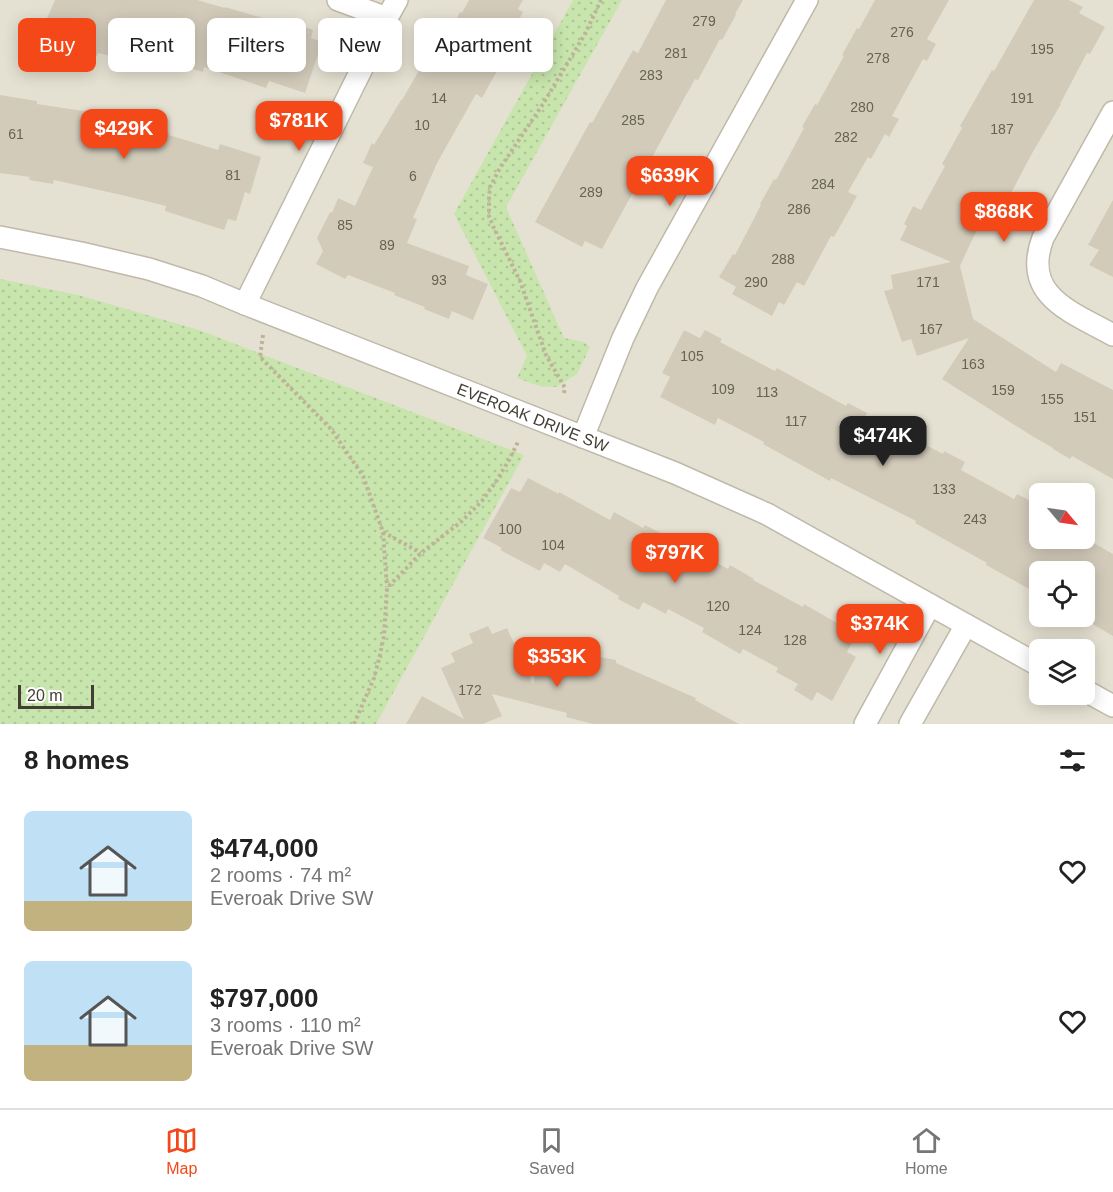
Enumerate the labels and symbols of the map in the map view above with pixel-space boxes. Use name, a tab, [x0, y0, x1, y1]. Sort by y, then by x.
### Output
house number: 279	[692, 13, 716, 29]
house number: 276	[890, 24, 914, 40]
house number: 195	[1030, 41, 1054, 57]
house number: 281	[664, 45, 688, 61]
house number: 278	[866, 50, 890, 66]
house number: 283	[639, 67, 663, 83]
house number: 14	[431, 90, 447, 106]
house number: 191	[1010, 90, 1034, 106]
house number: 280	[850, 99, 874, 115]
pin: $781K	[257, 101, 341, 152]
pin: $429K	[82, 109, 166, 160]
house number: 285	[621, 112, 645, 128]
house number: 10	[414, 117, 430, 133]
house number: 187	[990, 121, 1014, 137]
house number: 61	[8, 126, 24, 142]
house number: 282	[834, 129, 858, 145]
pin: $639K	[628, 156, 712, 207]
house number: 81	[225, 167, 241, 183]
house number: 6	[409, 168, 417, 184]
house number: 284	[811, 176, 835, 192]
house number: 289	[579, 184, 603, 200]
pin: $868K	[962, 192, 1046, 243]
house number: 286	[787, 201, 811, 217]
house number: 85	[337, 217, 353, 233]
house number: 89	[379, 237, 395, 253]
house number: 288	[771, 251, 795, 267]
house number: 93	[431, 272, 447, 288]
house number: 290	[744, 274, 768, 290]
house number: 171	[916, 274, 940, 290]
house number: 167	[919, 321, 943, 337]
house number: 105	[680, 348, 704, 364]
house number: 163	[961, 356, 985, 372]
street label: EVEROAK DRIVE SW	[455, 380, 612, 455]
house number: 109	[711, 381, 735, 397]
house number: 159	[991, 382, 1015, 398]
house number: 113	[756, 384, 778, 400]
house number: 155	[1040, 391, 1064, 407]
house number: 151	[1073, 409, 1097, 425]
house number: 117	[785, 413, 807, 429]
pin: $474K	[841, 416, 925, 467]
house number: 133	[932, 481, 956, 497]
north arrow	[1029, 483, 1095, 549]
house number: 243	[963, 511, 987, 527]
house number: 100	[498, 521, 522, 537]
pin: $797K	[633, 533, 717, 584]
house number: 104	[541, 537, 565, 553]
house number: 120	[706, 598, 730, 614]
pin: $374K	[838, 604, 922, 655]
house number: 124	[738, 622, 762, 638]
house number: 128	[783, 632, 807, 648]
pin: $353K	[515, 637, 599, 688]
scale bar	[18, 682, 94, 710]
house number: 172	[458, 682, 482, 698]

